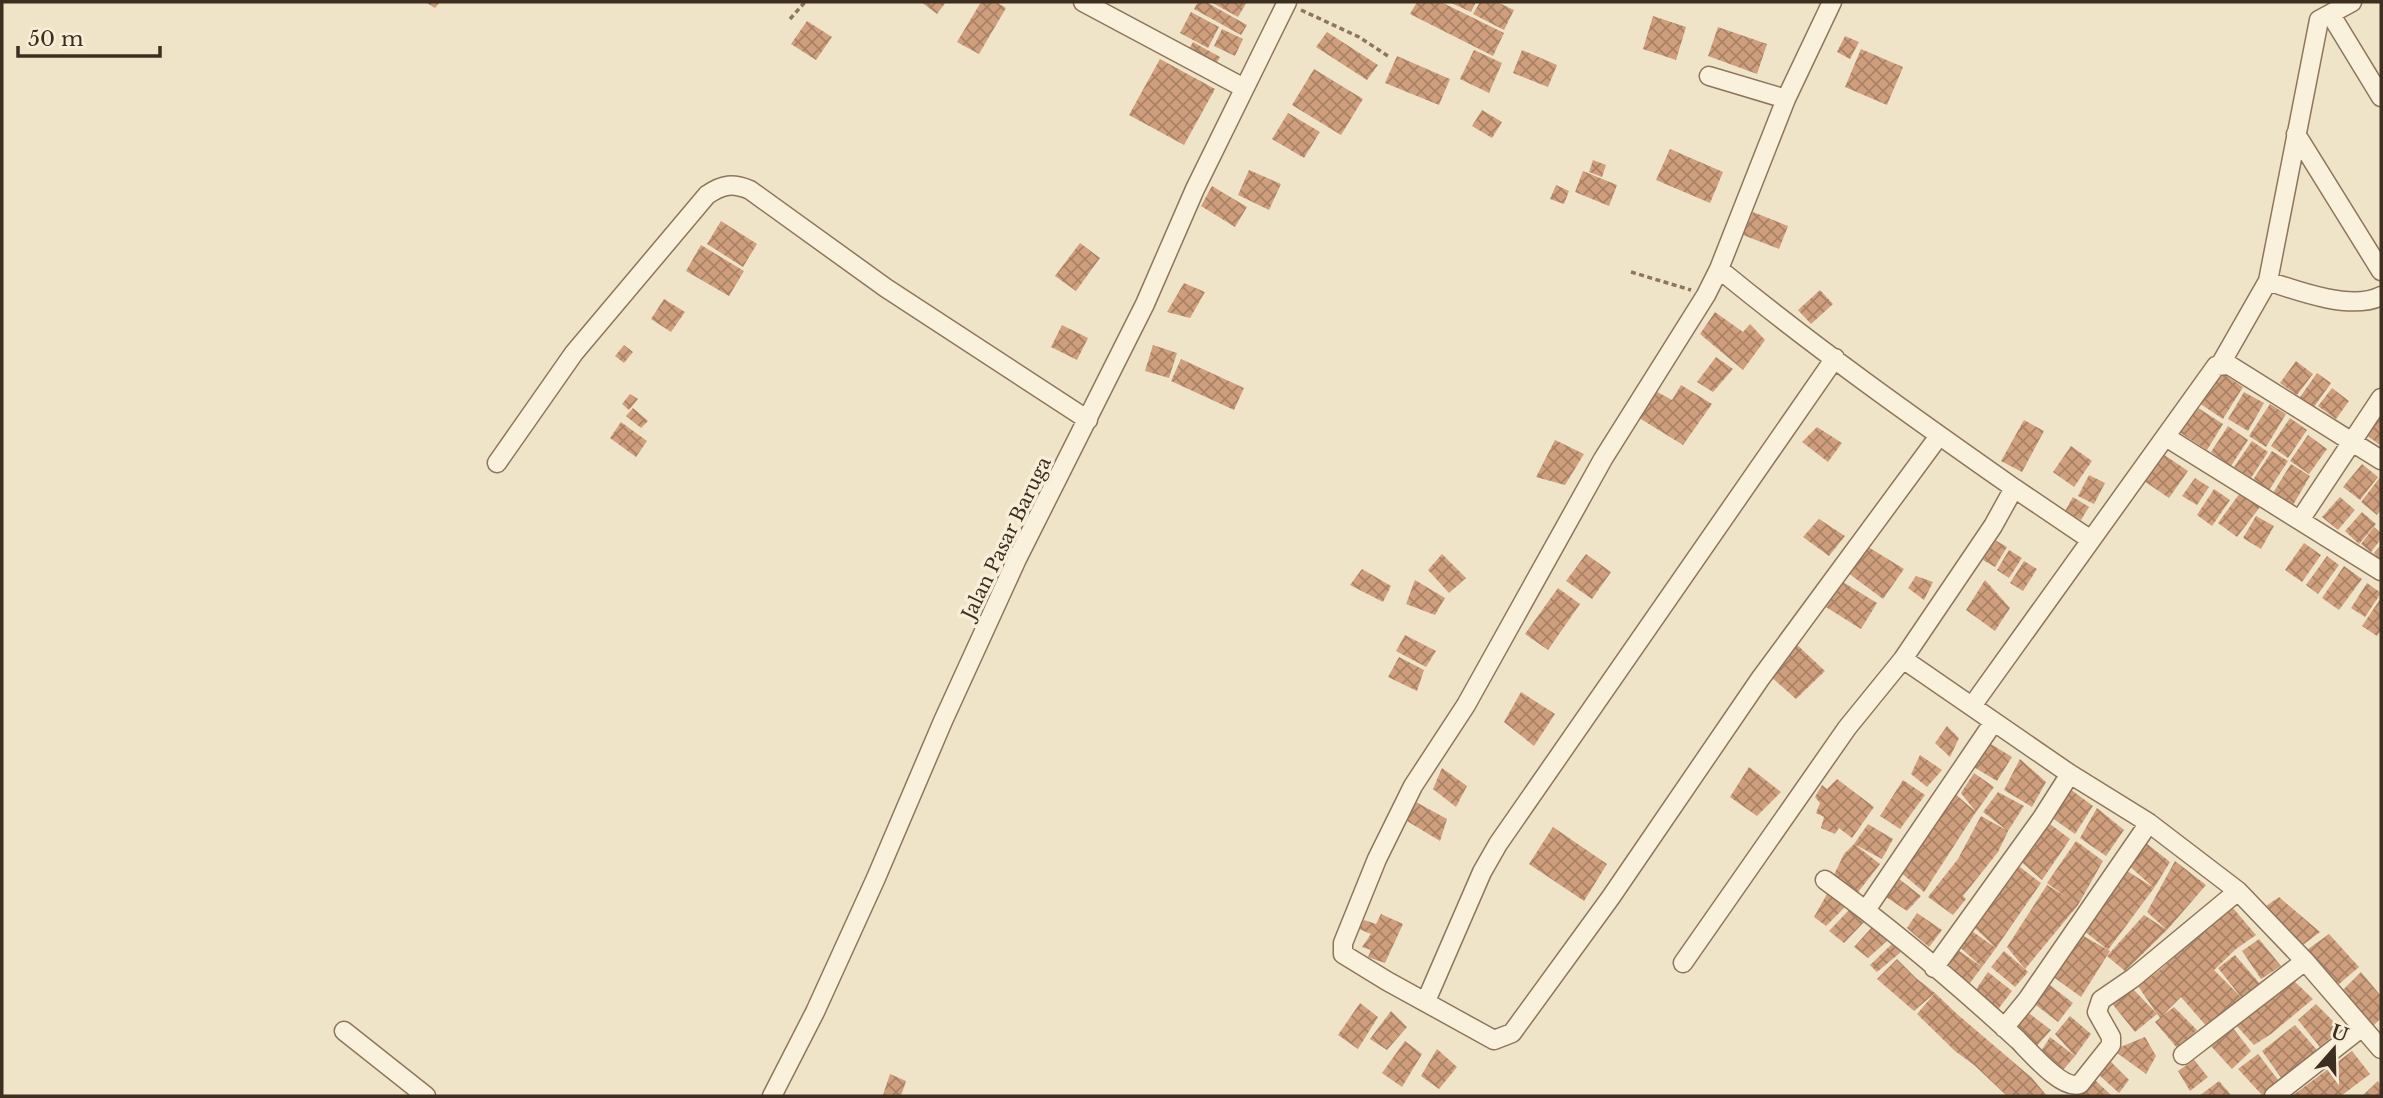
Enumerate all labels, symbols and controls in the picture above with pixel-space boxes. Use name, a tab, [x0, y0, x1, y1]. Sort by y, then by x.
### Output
scale bar	[18, 14, 159, 58]
text: 50 m	[28, 26, 84, 52]
street label: Jalan Pasar Baruga	[956, 453, 1056, 626]
north arrow	[2299, 1014, 2369, 1084]
text: U	[2328, 1020, 2352, 1047]

